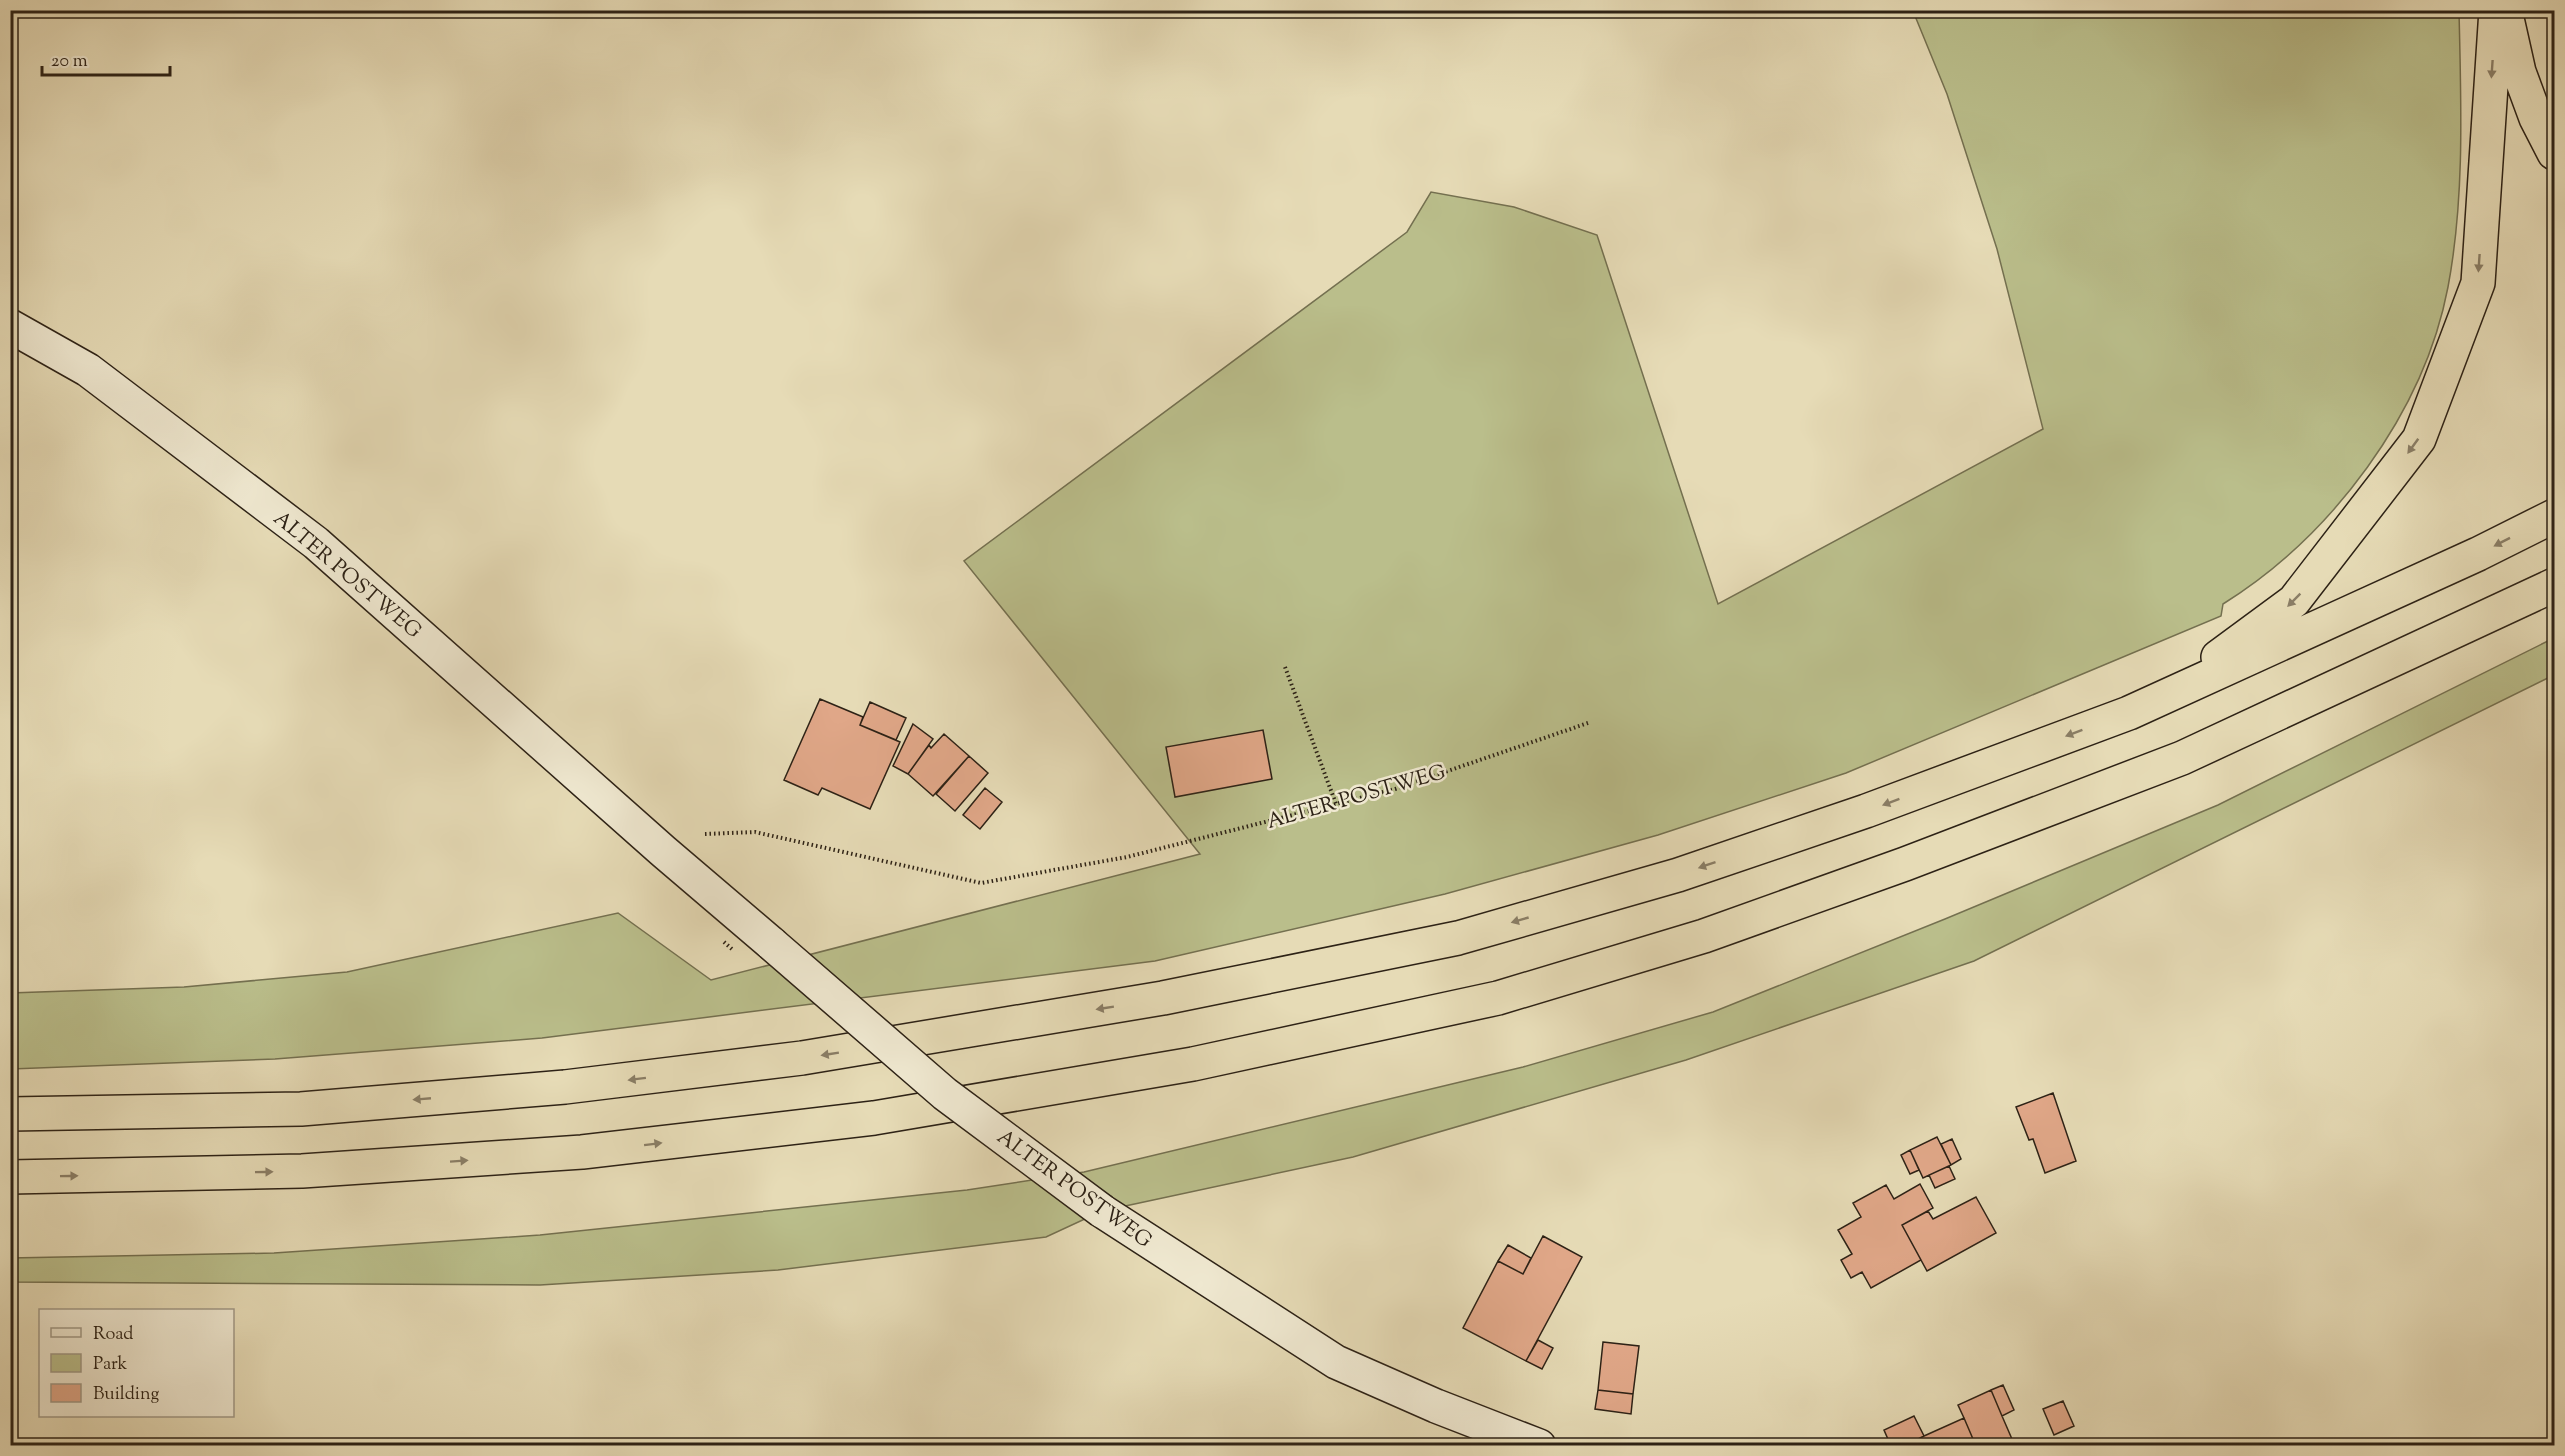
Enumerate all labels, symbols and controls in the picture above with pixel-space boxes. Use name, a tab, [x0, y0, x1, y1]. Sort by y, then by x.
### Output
scale bar	[42, 39, 170, 77]
text: 20 m	[51, 49, 88, 75]
one-way arrow	[2487, 59, 2496, 78]
one-way arrow	[2474, 254, 2484, 273]
one-way arrow	[2408, 438, 2420, 453]
street label: ALTER POSTWEG	[266, 505, 427, 647]
one-way arrow	[2494, 537, 2511, 546]
one-way arrow	[2287, 592, 2301, 607]
one-way arrow	[2065, 729, 2083, 739]
street label: ALTER POSTWEG	[1263, 758, 1450, 838]
one-way arrow	[1882, 797, 1900, 807]
one-way arrow	[1698, 861, 1716, 871]
one-way arrow	[1511, 916, 1529, 925]
one-way arrow	[1096, 1004, 1115, 1013]
one-way arrow	[820, 1049, 839, 1058]
one-way arrow	[627, 1074, 646, 1083]
one-way arrow	[412, 1094, 431, 1104]
street label: ALTER POSTWEG	[990, 1123, 1158, 1256]
one-way arrow	[643, 1139, 662, 1149]
one-way arrow	[449, 1156, 468, 1165]
one-way arrow	[254, 1167, 273, 1177]
one-way arrow	[59, 1171, 78, 1180]
legend	[39, 1309, 234, 1417]
text: Road	[93, 1322, 133, 1348]
text: Park	[93, 1352, 128, 1378]
text: Building	[93, 1382, 159, 1408]

